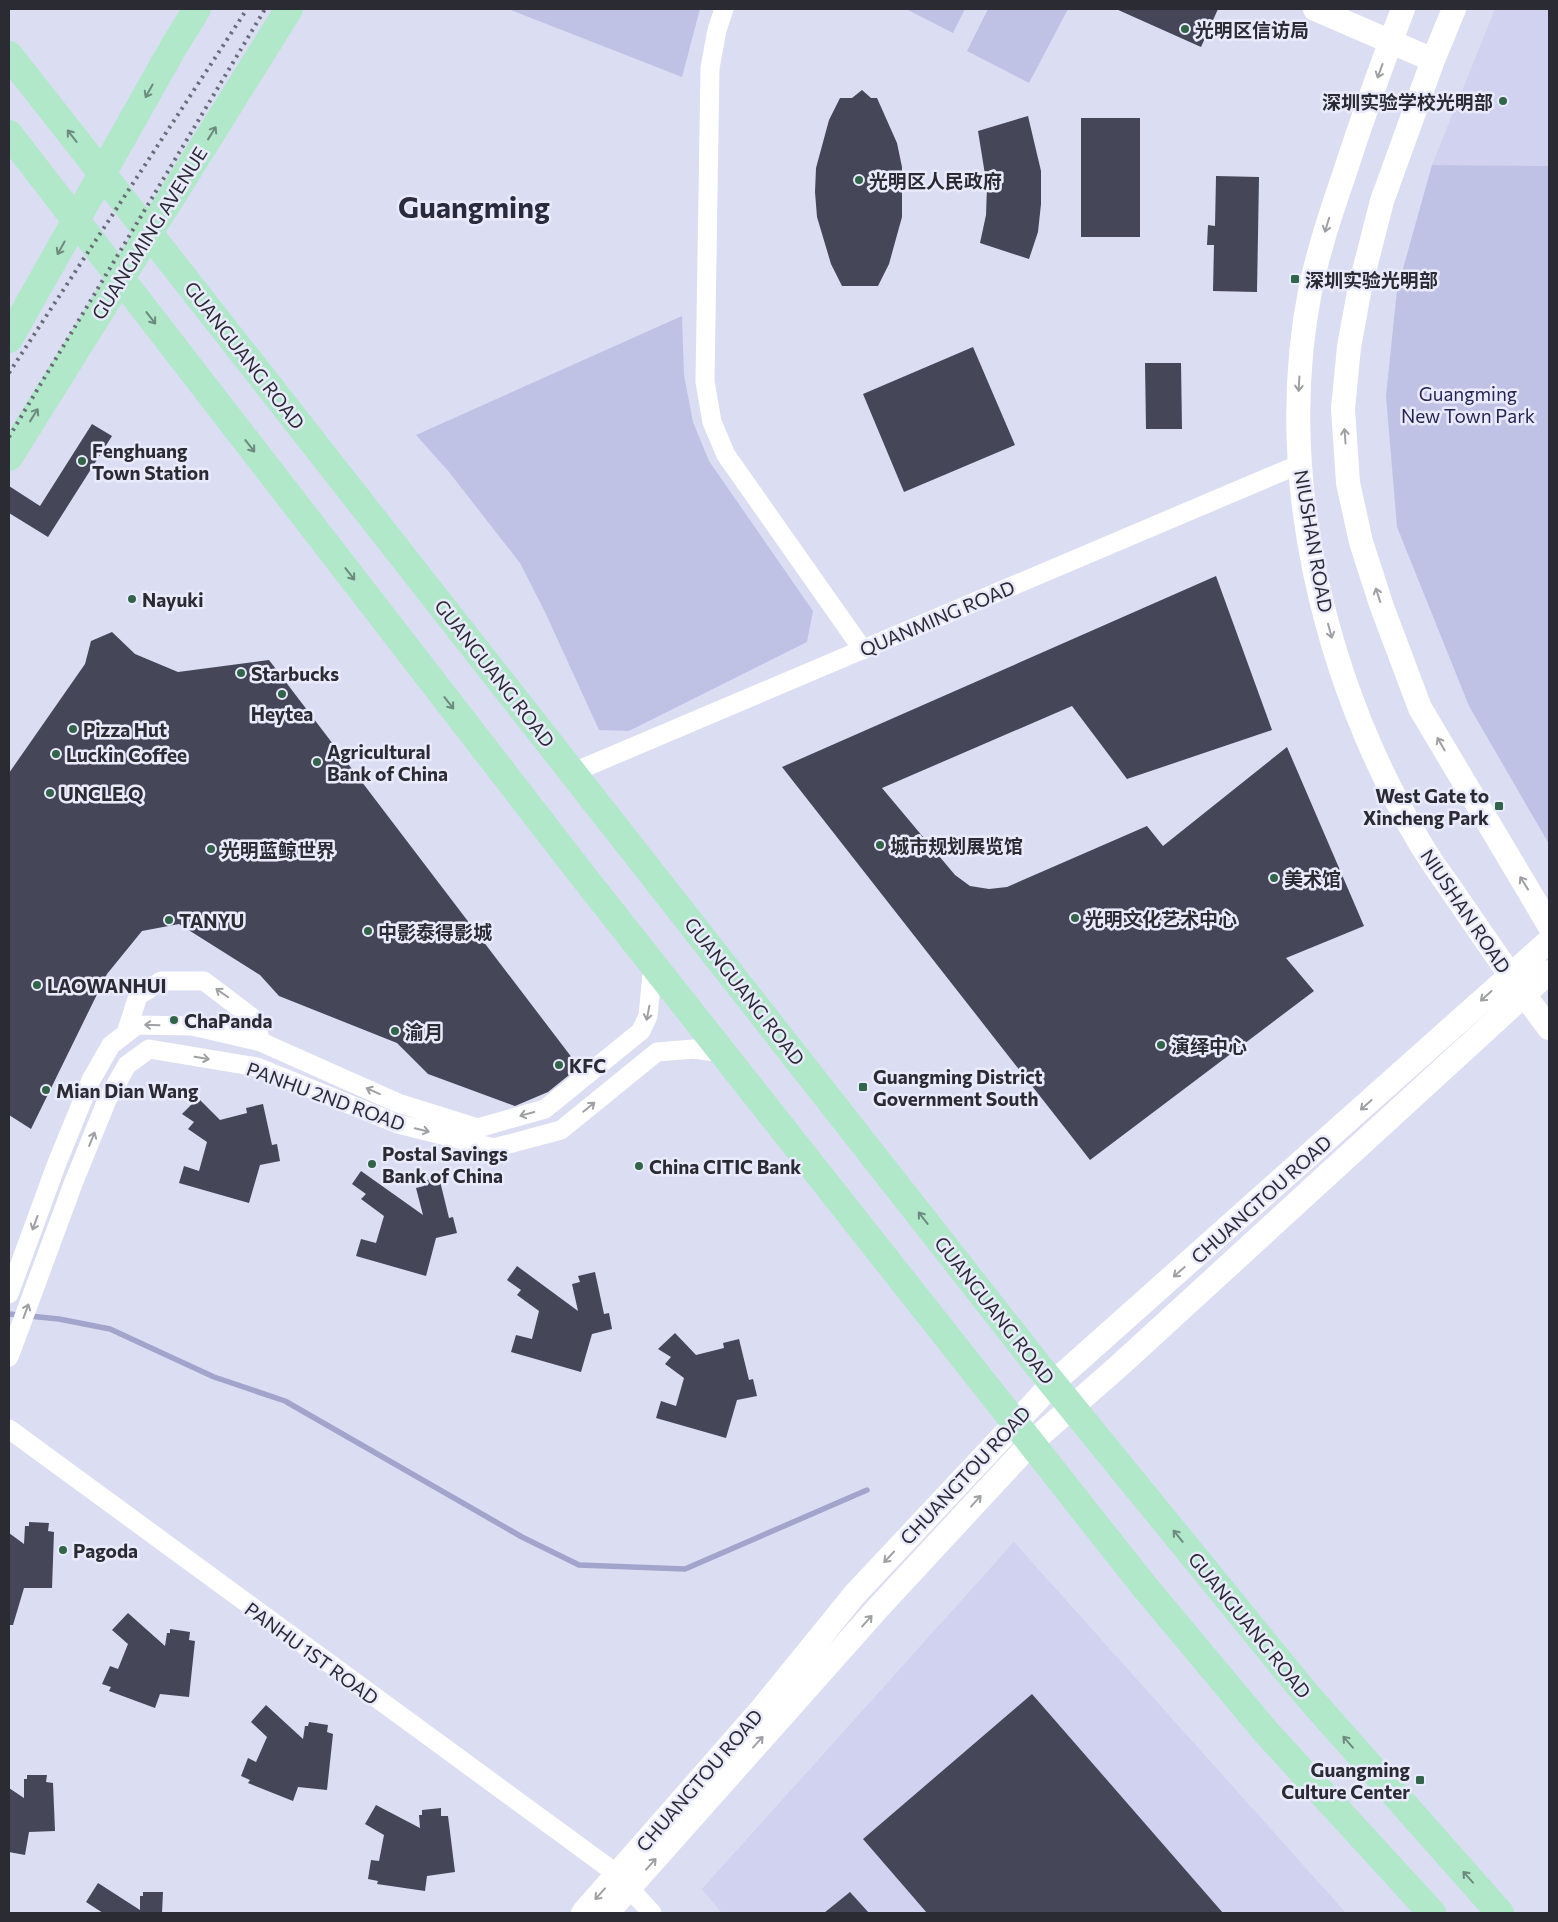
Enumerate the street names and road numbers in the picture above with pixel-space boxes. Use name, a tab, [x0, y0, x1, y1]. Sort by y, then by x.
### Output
street label: GUANGMING AVENUE	[86, 142, 212, 324]
street label: GUANGUANG ROAD	[180, 276, 310, 434]
street label: NIUSHAN ROAD	[1290, 468, 1338, 614]
street label: QUANMING ROAD	[856, 575, 1018, 661]
street label: GUANGUANG ROAD	[430, 594, 560, 752]
street label: NIUSHAN ROAD	[1416, 845, 1516, 977]
street label: GUANGUANG ROAD	[680, 912, 810, 1070]
street label: PANHU 2ND ROAD	[244, 1057, 408, 1135]
street label: CHUANGTOU ROAD	[1186, 1130, 1336, 1268]
street label: GUANGUANG ROAD	[930, 1231, 1060, 1389]
street label: CHUANGTOU ROAD	[895, 1401, 1035, 1549]
street label: GUANGUANG ROAD	[1184, 1547, 1316, 1703]
street label: PANHU 1ST ROAD	[241, 1597, 383, 1709]
street label: CHUANGTOU ROAD	[631, 1704, 767, 1856]

